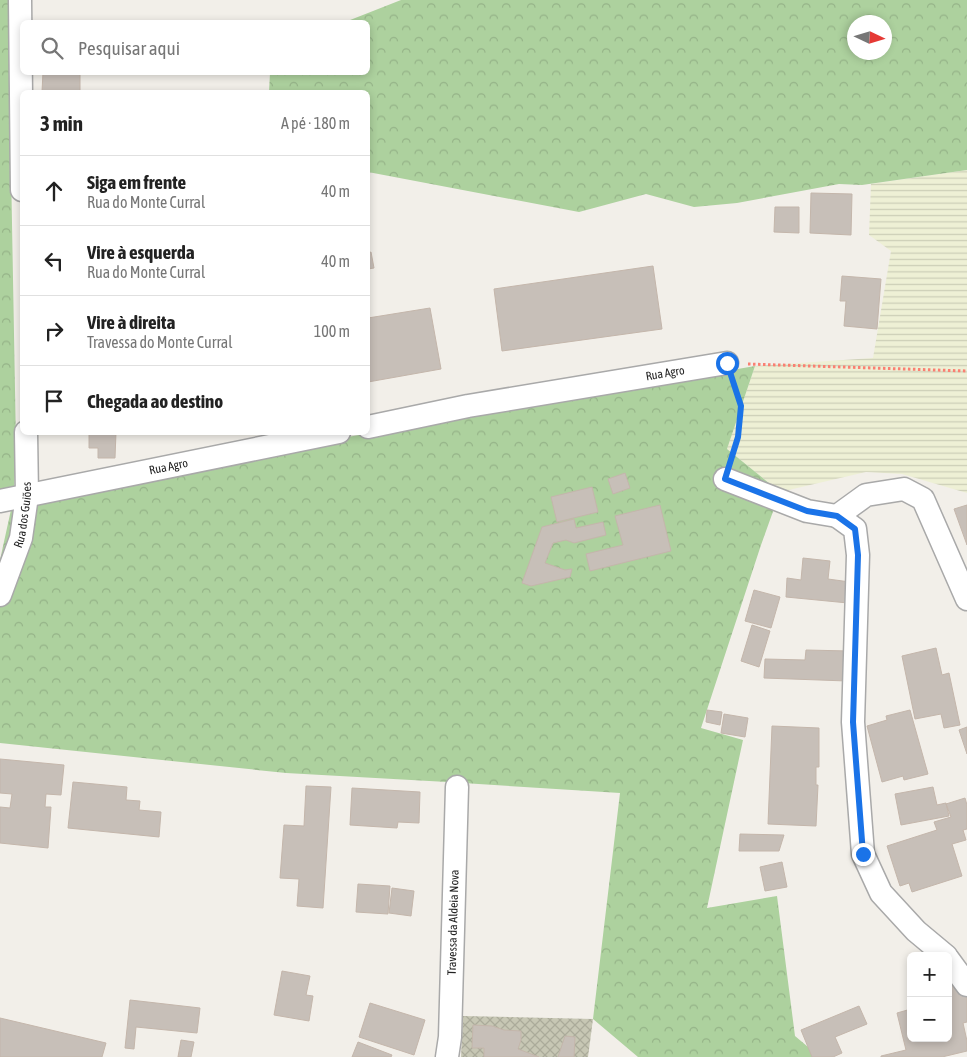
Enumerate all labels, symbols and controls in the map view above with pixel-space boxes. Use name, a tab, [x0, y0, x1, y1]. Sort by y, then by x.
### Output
north arrow	[847, 15, 892, 60]
search box	[20, 20, 370, 75]
icon: search	[38, 34, 66, 62]
text: Pesquisar aqui	[78, 37, 180, 59]
text: 3 min	[40, 111, 83, 135]
text: A pé · 180 m	[281, 114, 350, 132]
text: Siga em frente	[87, 171, 186, 193]
icon: ahead	[40, 177, 68, 205]
text: 40 m	[321, 182, 350, 200]
text: Rua do Monte Curral	[87, 193, 205, 211]
text: Vire à esquerda	[87, 241, 195, 263]
icon: left	[40, 247, 68, 275]
text: 40 m	[321, 252, 350, 270]
text: Rua do Monte Curral	[87, 263, 205, 281]
text: Vire à direita	[87, 311, 175, 333]
icon: right	[40, 317, 68, 345]
text: 100 m	[314, 322, 350, 340]
text: Travessa do Monte Curral	[87, 333, 232, 351]
route start	[716, 352, 739, 375]
street label: Rua Agro	[645, 363, 686, 383]
icon: arrive	[40, 387, 68, 415]
text: Chegada ao destino	[87, 390, 223, 412]
street label: Rua Agro	[148, 456, 190, 477]
street label: Rua dos Guiões	[11, 482, 34, 550]
route end	[852, 843, 875, 866]
street label: Travessa da Aldeia Nova	[445, 869, 462, 975]
map controls	[907, 952, 952, 1042]
button: +	[907, 952, 952, 997]
button: −	[907, 997, 952, 1042]

